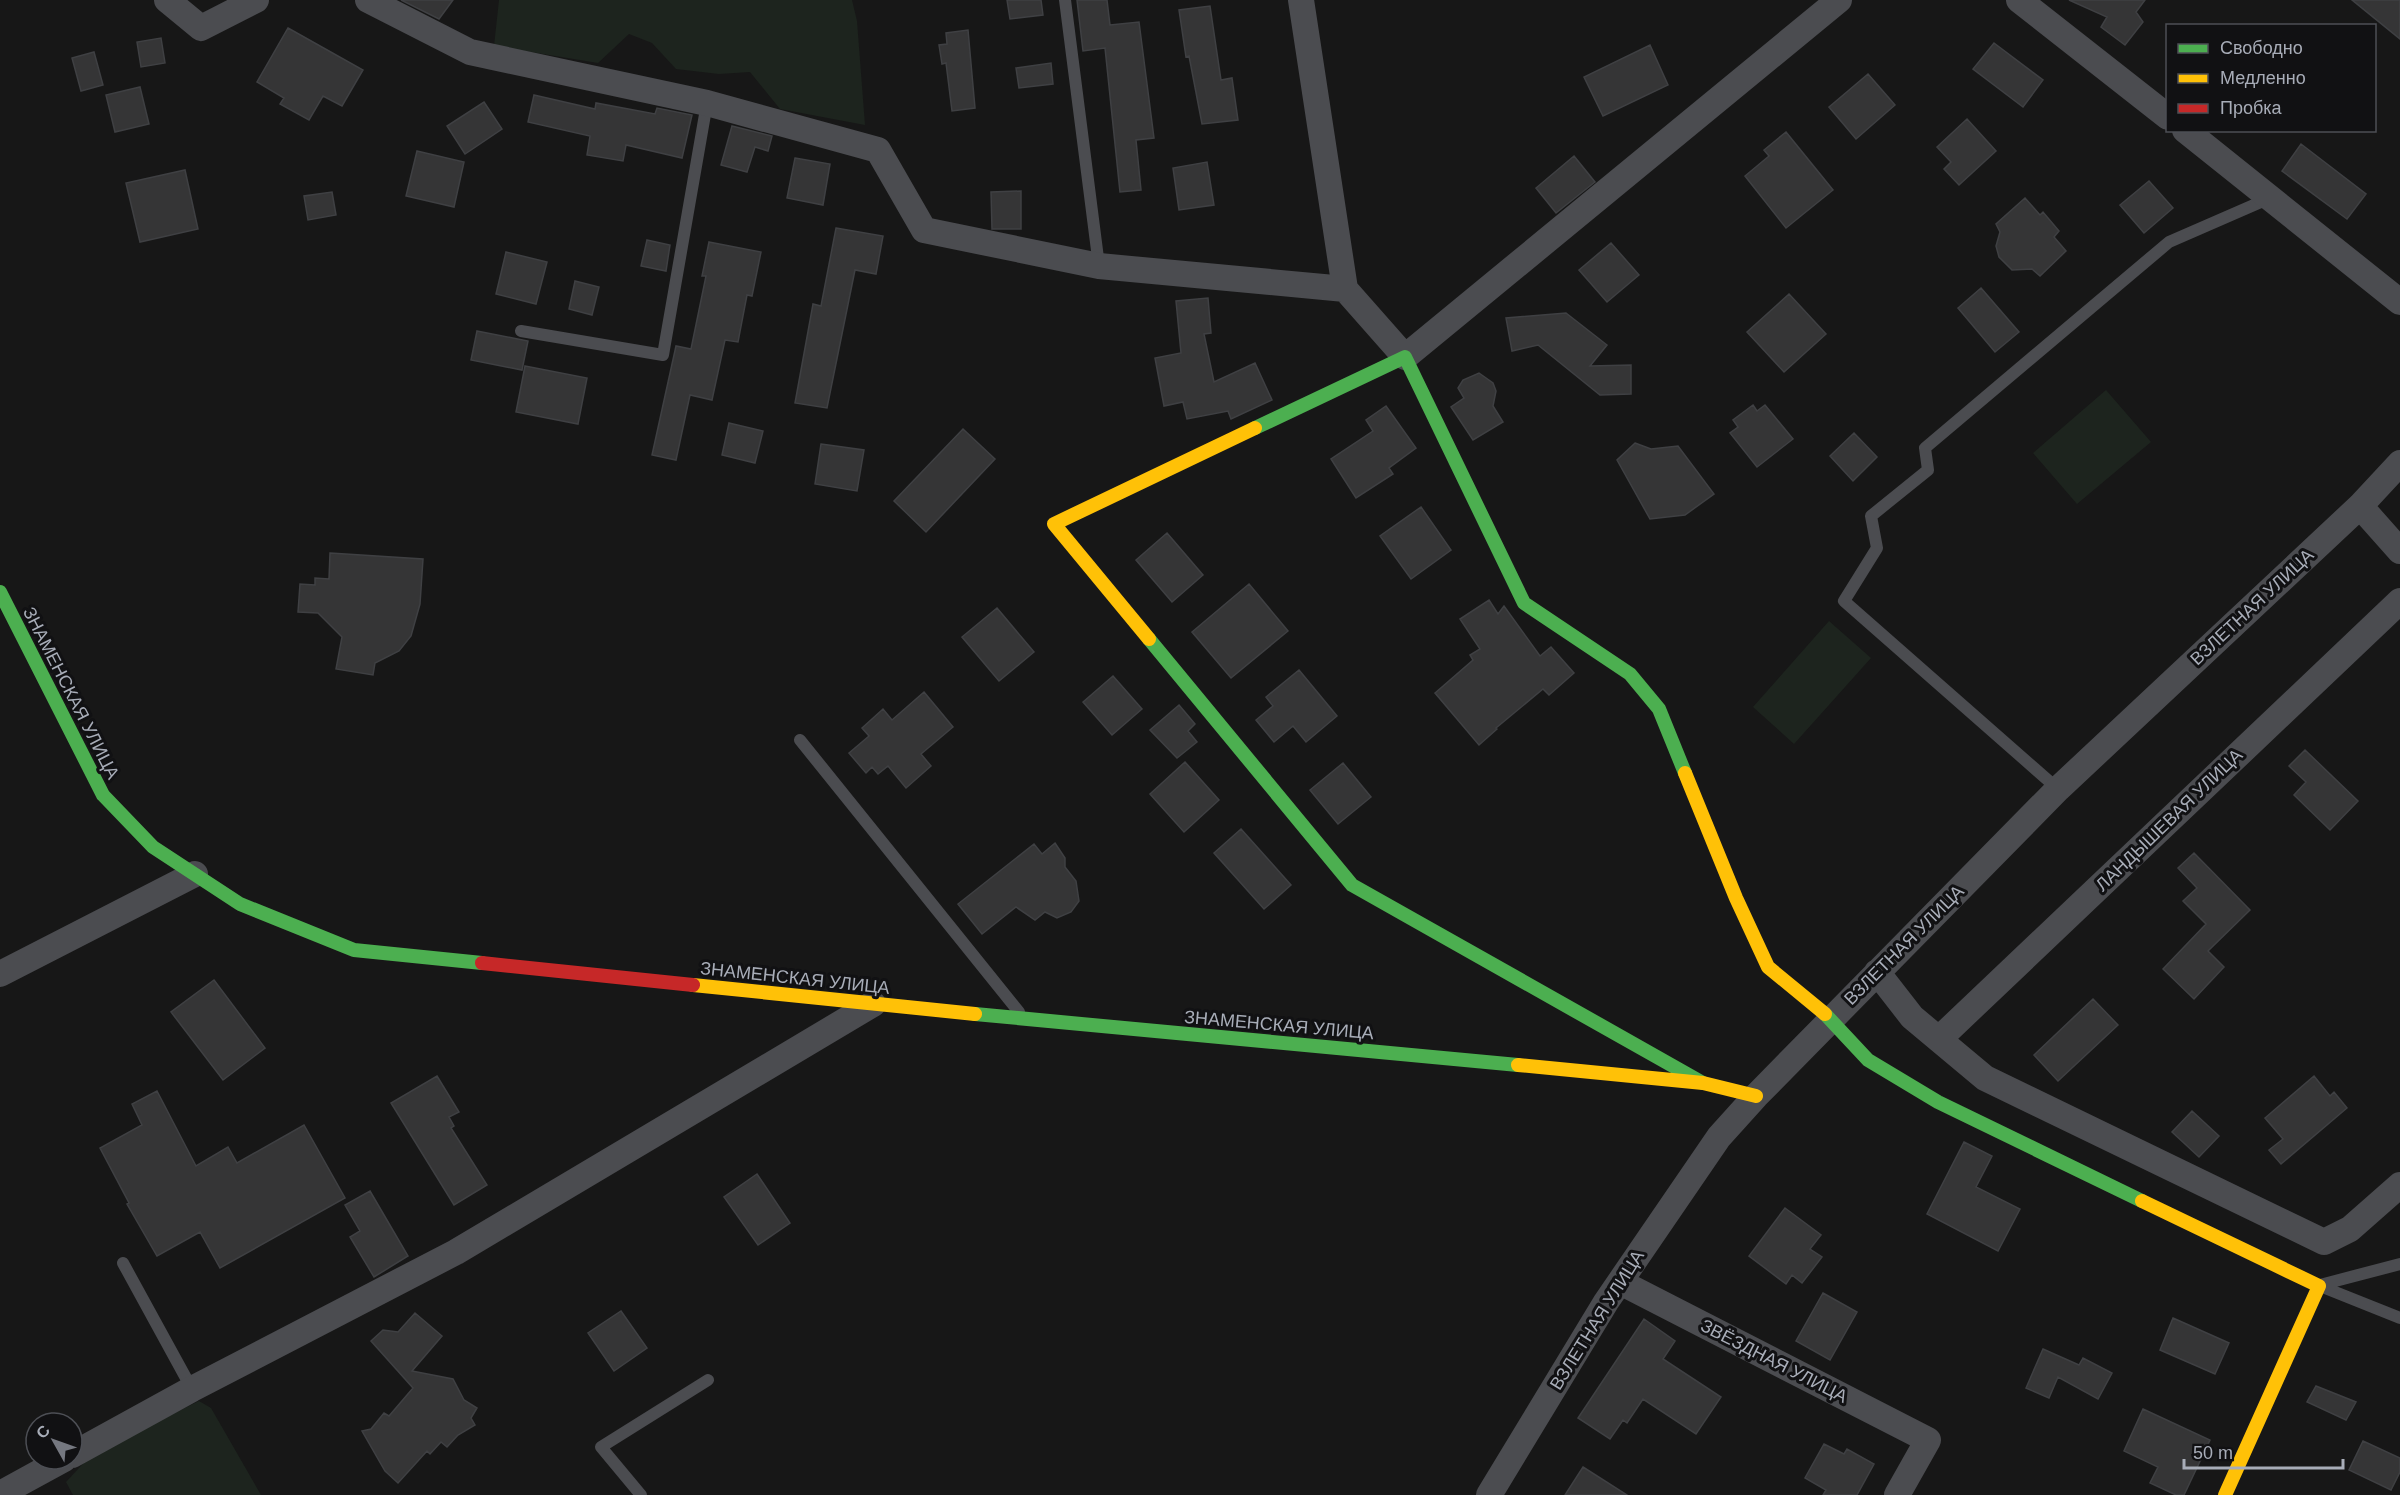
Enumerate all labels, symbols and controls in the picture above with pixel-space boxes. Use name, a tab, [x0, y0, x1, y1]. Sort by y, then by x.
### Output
legend	[2166, 24, 2376, 132]
text: Свободно	[2220, 38, 2303, 58]
text: Медленно	[2220, 68, 2306, 88]
text: Пробка	[2220, 98, 2283, 118]
street label: ВЗЛЕТНАЯ УЛИЦА	[2186, 545, 2318, 669]
street label: ЗНАМЕНСКАЯ УЛИЦА	[19, 604, 123, 782]
street label: ЛАНДЫШЕВАЯ УЛИЦА	[2092, 745, 2246, 895]
street label: ВЗЛЕТНАЯ УЛИЦА	[1840, 881, 1968, 1009]
street label: ЗНАМЕНСКАЯ УЛИЦА	[699, 958, 891, 998]
street label: ЗНАМЕНСКАЯ УЛИЦА	[1183, 1007, 1375, 1043]
street label: ВЗЛЕТНАЯ УЛИЦА	[1546, 1247, 1648, 1393]
street label: ЗВЁЗДНАЯ УЛИЦА	[1697, 1315, 1851, 1407]
north arrow	[24, 1411, 84, 1471]
text: С	[33, 1421, 53, 1442]
scale bar	[2184, 1432, 2343, 1470]
text: 50 m	[2193, 1443, 2233, 1463]

